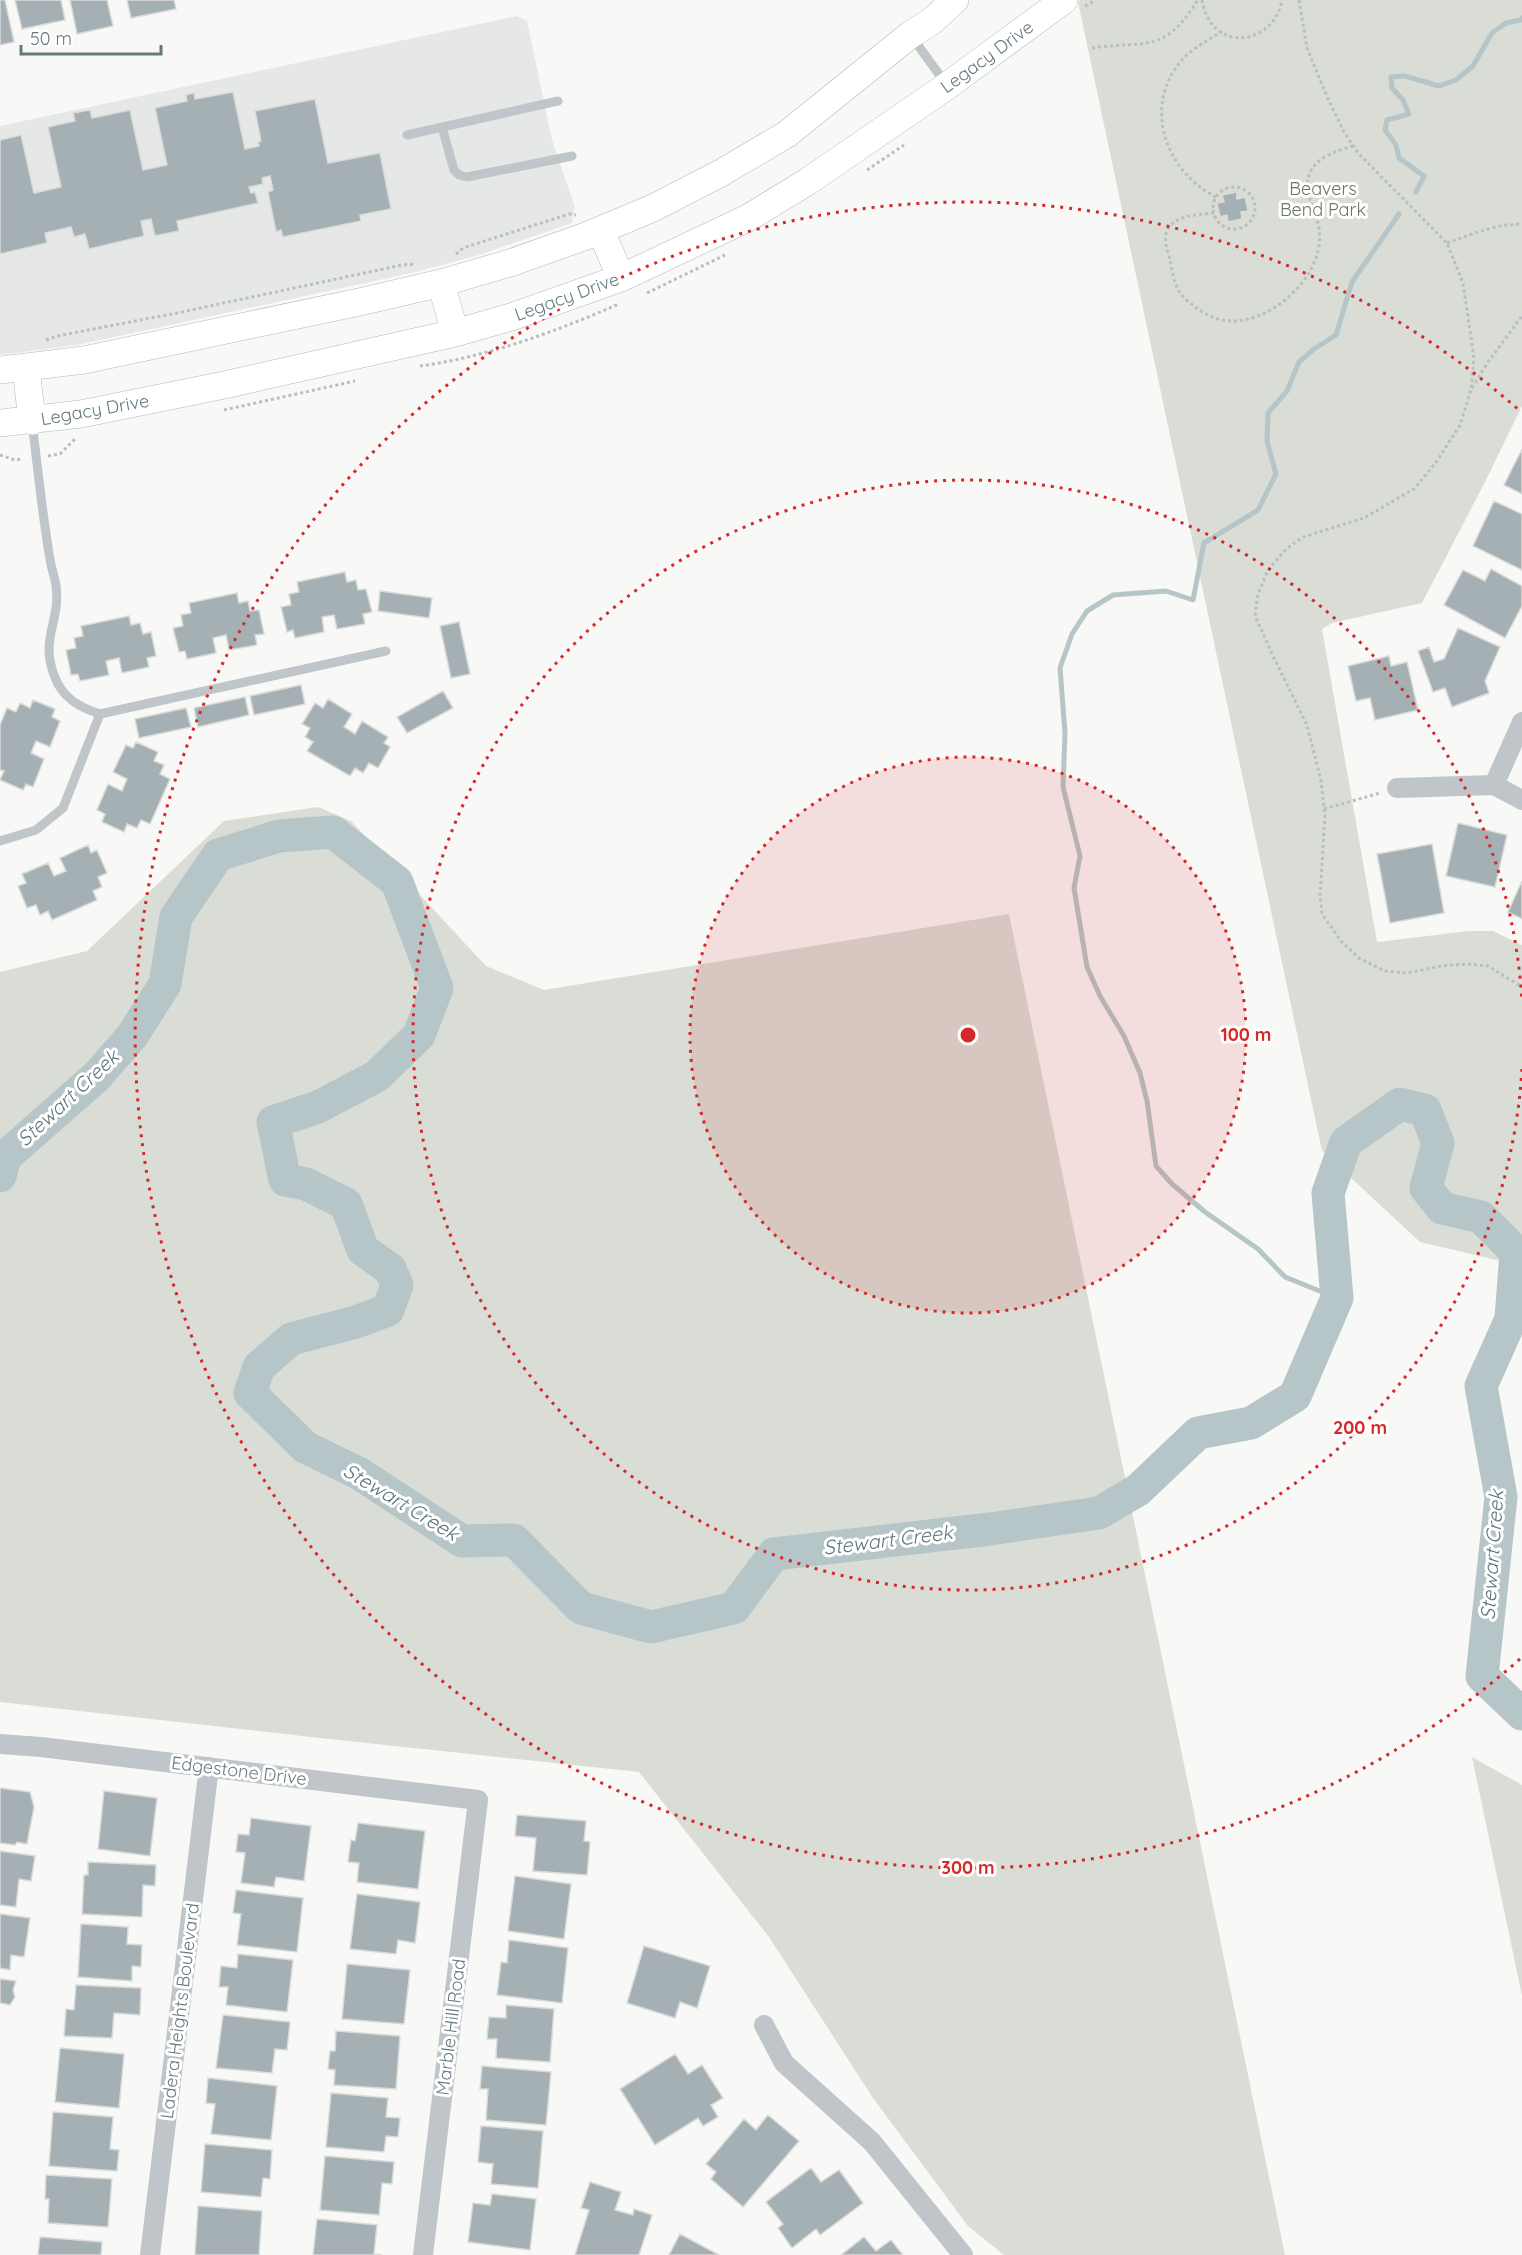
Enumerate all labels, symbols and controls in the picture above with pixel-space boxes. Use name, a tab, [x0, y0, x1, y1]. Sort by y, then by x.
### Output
street label: Legacy Drive	[936, 15, 1038, 98]
scale bar	[21, 18, 160, 56]
text: 50 m	[30, 27, 72, 50]
park label: Beavers Bend Park	[1280, 177, 1366, 221]
street label: Legacy Drive	[511, 267, 622, 326]
street label: Legacy Drive	[39, 389, 151, 430]
text: 100 m	[1221, 1023, 1271, 1046]
centre of rings	[958, 1025, 978, 1045]
water label: Stewart Creek	[12, 1043, 125, 1151]
text: 200 m	[1333, 1416, 1387, 1439]
water label: Stewart Creek	[339, 1457, 465, 1547]
water label: Stewart Creek	[1474, 1487, 1509, 1621]
water label: Stewart Creek	[822, 1519, 956, 1560]
street label: Edgestone Drive	[170, 1751, 308, 1790]
text: 300 m	[941, 1856, 995, 1879]
street label: Ladera Heights Boulevard	[155, 1902, 204, 2120]
street label: Marble Hill Road	[431, 1957, 470, 2097]

